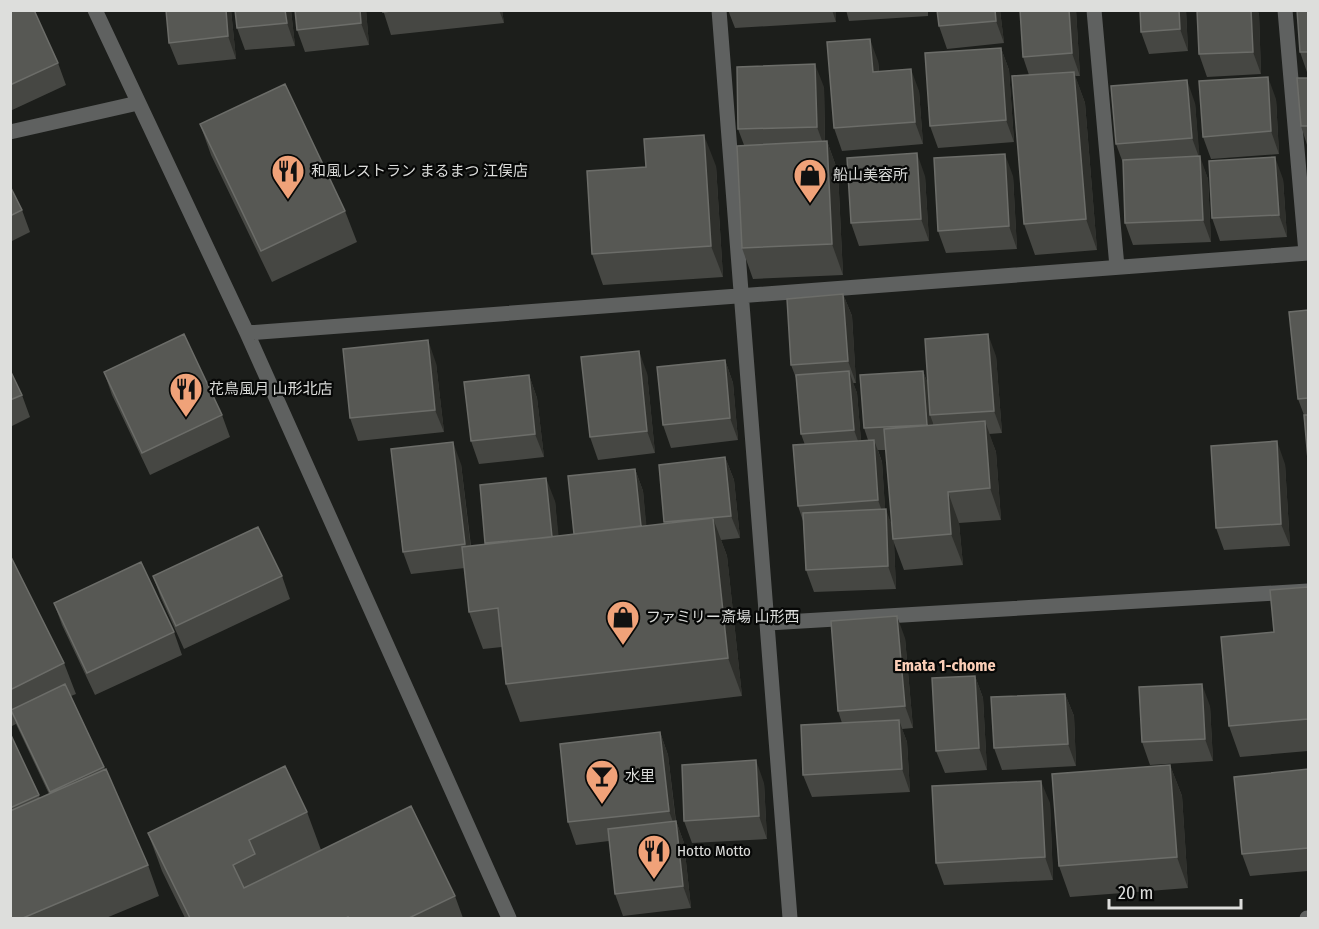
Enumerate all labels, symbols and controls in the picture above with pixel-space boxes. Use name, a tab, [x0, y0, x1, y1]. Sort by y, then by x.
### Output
restaurant icon: 和風レストラン まるまつ 江俣店	[270, 153, 306, 200]
shop icon: 船山美容所	[792, 157, 828, 204]
place label: 和風レストラン まるまつ 江俣店	[311, 162, 528, 180]
place label: 船山美容所	[833, 166, 908, 184]
restaurant icon: 花鳥風月 山形北店	[168, 371, 204, 418]
place label: 花鳥風月 山形北店	[209, 380, 333, 398]
shop icon: ファミリー斎場 山形西	[605, 599, 641, 646]
place label: ファミリー斎場 山形西	[646, 608, 800, 626]
district label: Emata 1-chome	[894, 656, 996, 675]
bar icon: 水里	[584, 758, 620, 805]
place label: 水里	[625, 767, 655, 785]
restaurant icon: Hotto Motto	[636, 833, 672, 880]
place label: Hotto Motto	[677, 842, 751, 860]
scale bar	[1109, 872, 1241, 910]
text: 20 m	[1118, 882, 1153, 904]

